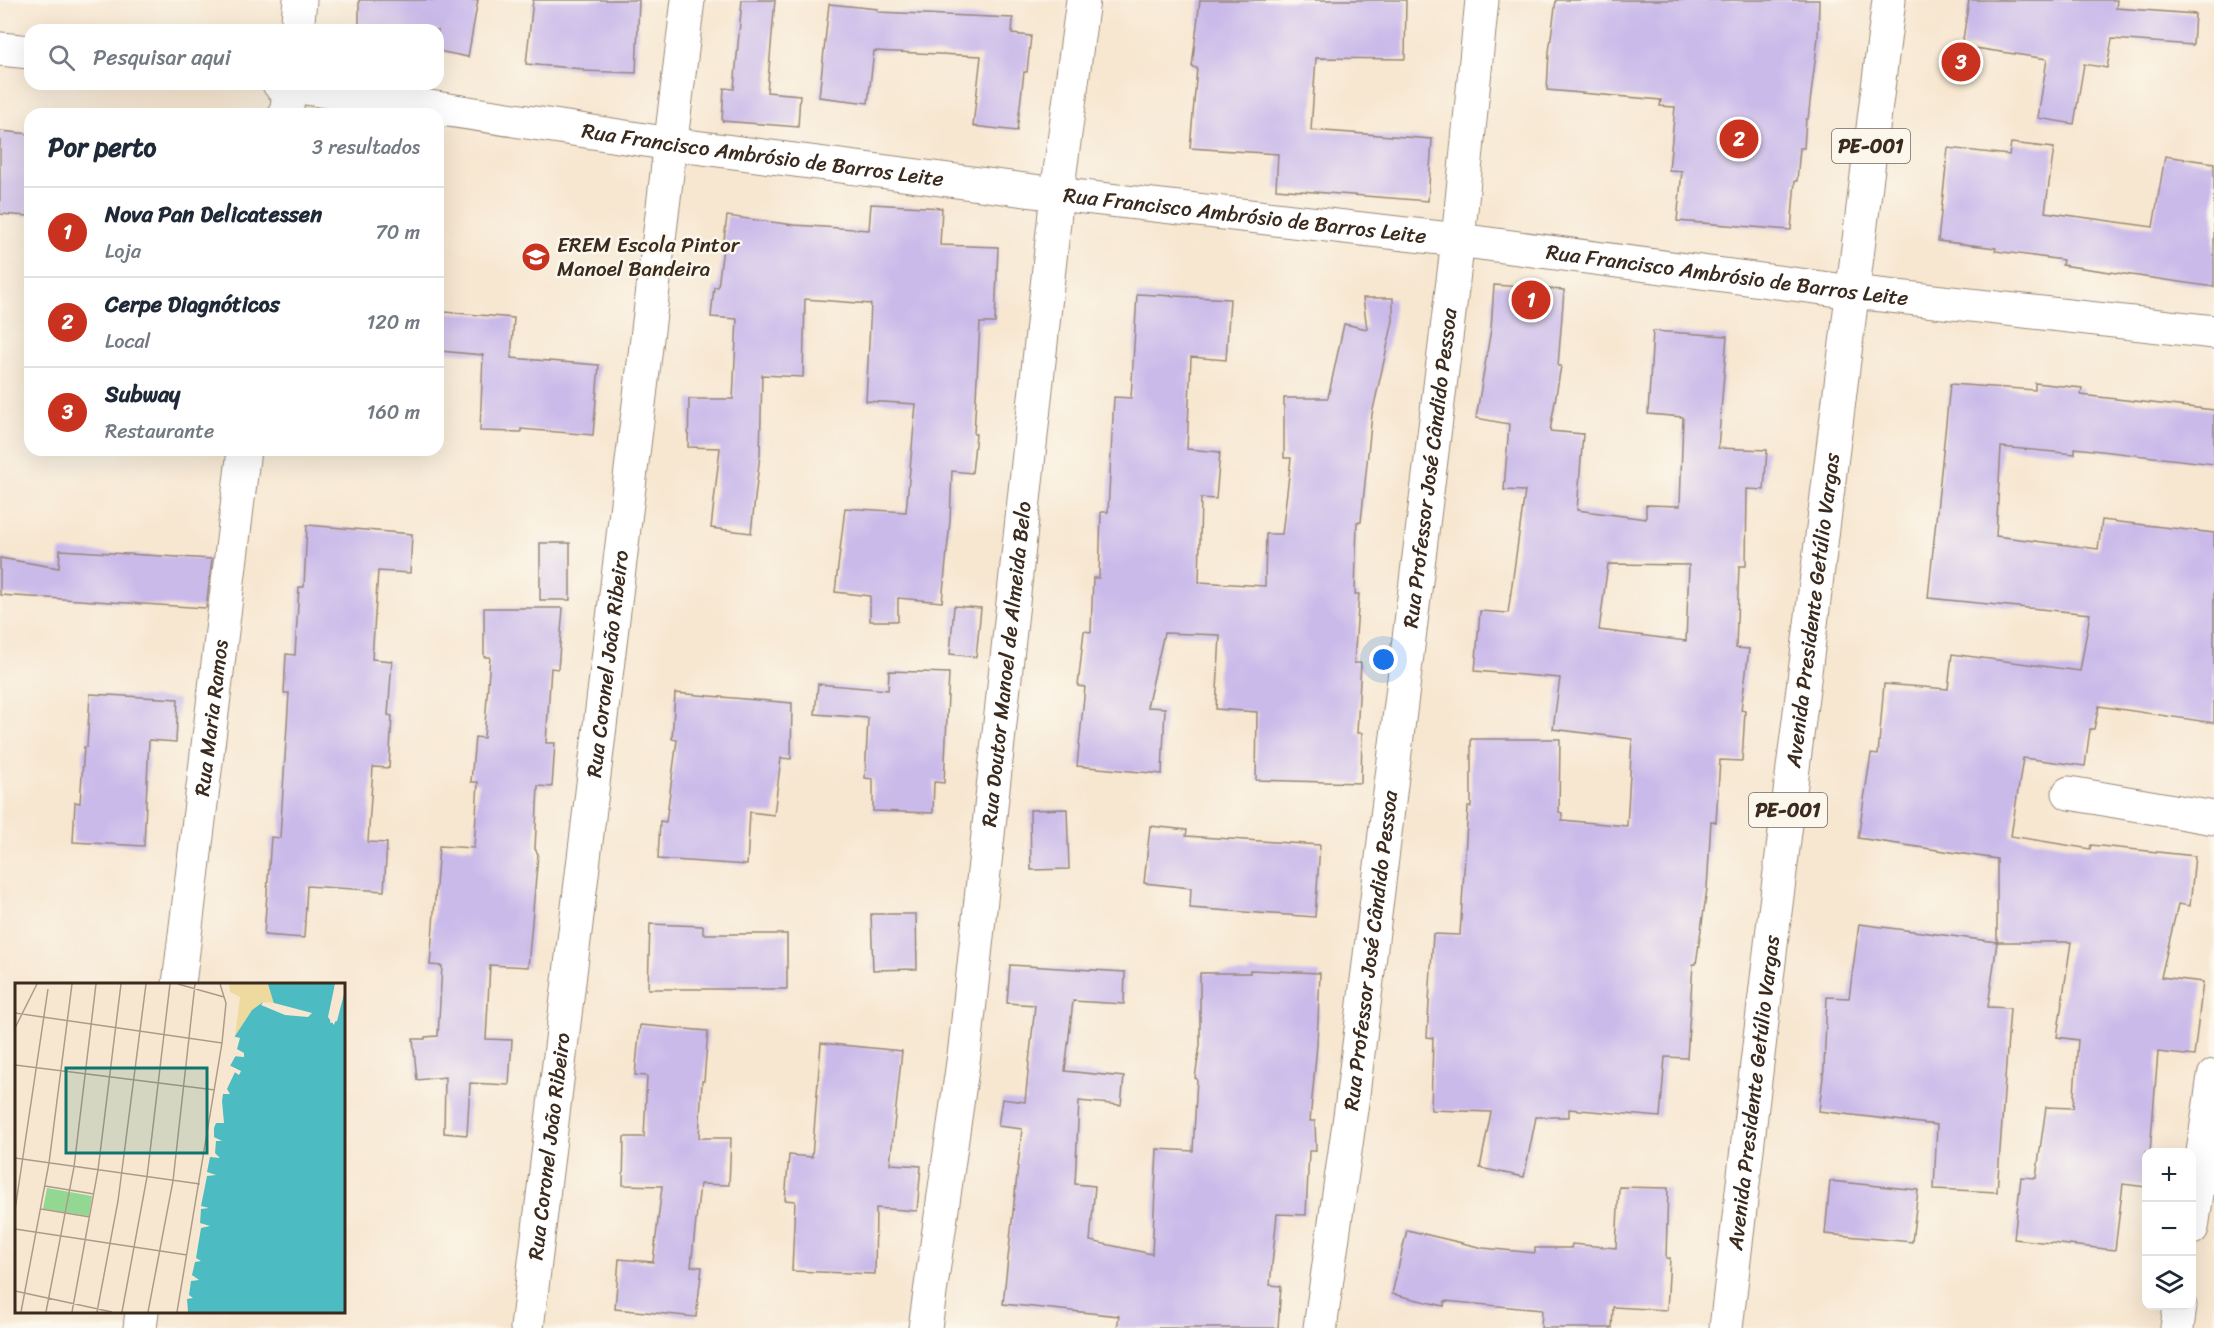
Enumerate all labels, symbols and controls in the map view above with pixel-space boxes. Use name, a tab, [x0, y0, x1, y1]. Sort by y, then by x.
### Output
search box	[24, 24, 444, 90]
text: Pesquisar aqui	[93, 38, 231, 77]
pin: 3	[1942, 40, 1980, 84]
icon: search	[45, 41, 78, 74]
street label: Rua Francisco Ambrósio de Barros Leite	[579, 112, 946, 198]
pin: 2	[1720, 116, 1758, 162]
text: Por perto	[48, 124, 156, 170]
road number: PE-001	[1832, 129, 1910, 163]
text: 3 resultados	[312, 130, 420, 165]
street label: Rua Francisco Ambrósio de Barros Leite	[1061, 176, 1429, 255]
text: Nova Pan Delicatessen	[105, 195, 322, 234]
text: 1	[63, 215, 72, 250]
text: 70 m	[375, 215, 420, 250]
place label: EREM Escola Pintor Manoel Bandeira	[557, 226, 741, 288]
street label: Rua Francisco Ambrósio de Barros Leite	[1544, 233, 1911, 317]
text: Loja	[105, 234, 141, 269]
school or university icon: EREM Escola Pintor Manoel Bandeira	[520, 241, 552, 273]
pin: 1	[1512, 278, 1550, 322]
text: Cerpe Diagnóticos	[105, 285, 280, 324]
text: 2	[62, 305, 73, 340]
text: 120 m	[367, 305, 420, 340]
street label: Rua Professor José Cândido Pessoa	[1391, 305, 1469, 630]
text: Local	[105, 324, 150, 359]
text: Subway	[105, 375, 180, 414]
text: 3	[62, 395, 73, 430]
text: 160 m	[367, 395, 420, 430]
text: Restaurante	[105, 414, 214, 449]
street label: Avenida Presidente Getúlio Vargas	[1774, 450, 1851, 771]
street label: Rua Doutor Manoel de Almeida Belo	[970, 499, 1043, 829]
street label: Rua Coronel João Ribeiro	[575, 548, 640, 780]
street label: Rua Maria Ramos	[183, 637, 240, 798]
your location	[1369, 645, 1398, 674]
street label: Rua Professor José Cândido Pessoa	[1332, 788, 1409, 1113]
road number: PE-001	[1749, 793, 1827, 827]
street label: Avenida Presidente Getúlio Vargas	[1716, 933, 1791, 1253]
inset map	[15, 983, 345, 1313]
street label: Rua Coronel João Ribeiro	[516, 1030, 582, 1262]
map controls	[2142, 1148, 2196, 1310]
button: +	[2142, 1148, 2196, 1202]
button: −	[2142, 1202, 2196, 1256]
button: layers	[2142, 1256, 2196, 1310]

